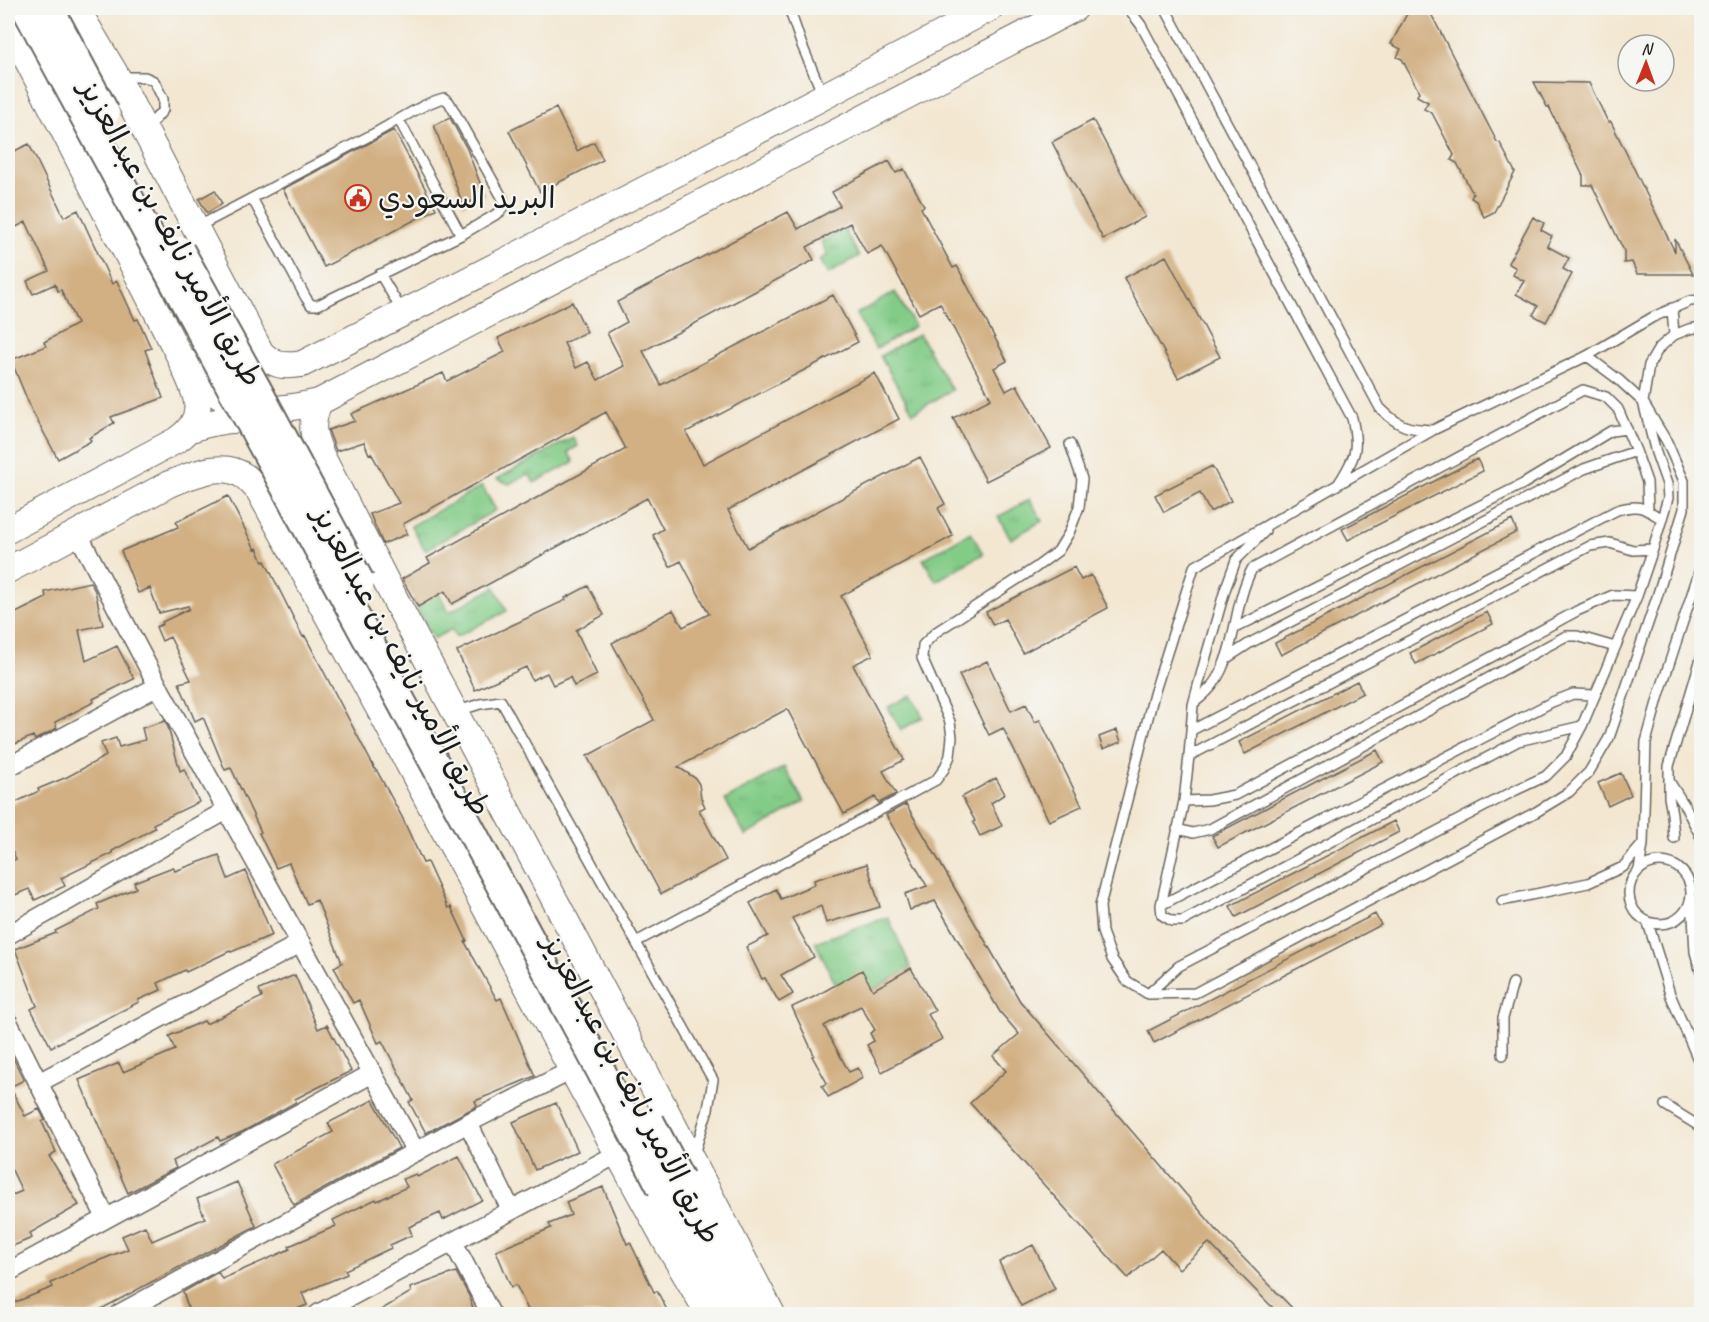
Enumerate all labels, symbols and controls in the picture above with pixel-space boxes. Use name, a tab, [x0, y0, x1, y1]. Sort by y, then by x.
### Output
north arrow	[1616, 33, 1676, 93]
text: N	[1641, 39, 1654, 59]
street label: طريق الأمير نايف بن عبدالعزيز	[69, 69, 272, 393]
place label: البريد السعودي	[378, 179, 556, 219]
public building icon: البريد السعودي	[343, 183, 373, 213]
street label: طريق الأمير نايف بن عبدالعزيز	[303, 496, 501, 823]
street label: طريق الأمير نايف بن عبدالعزيز	[533, 924, 731, 1251]

